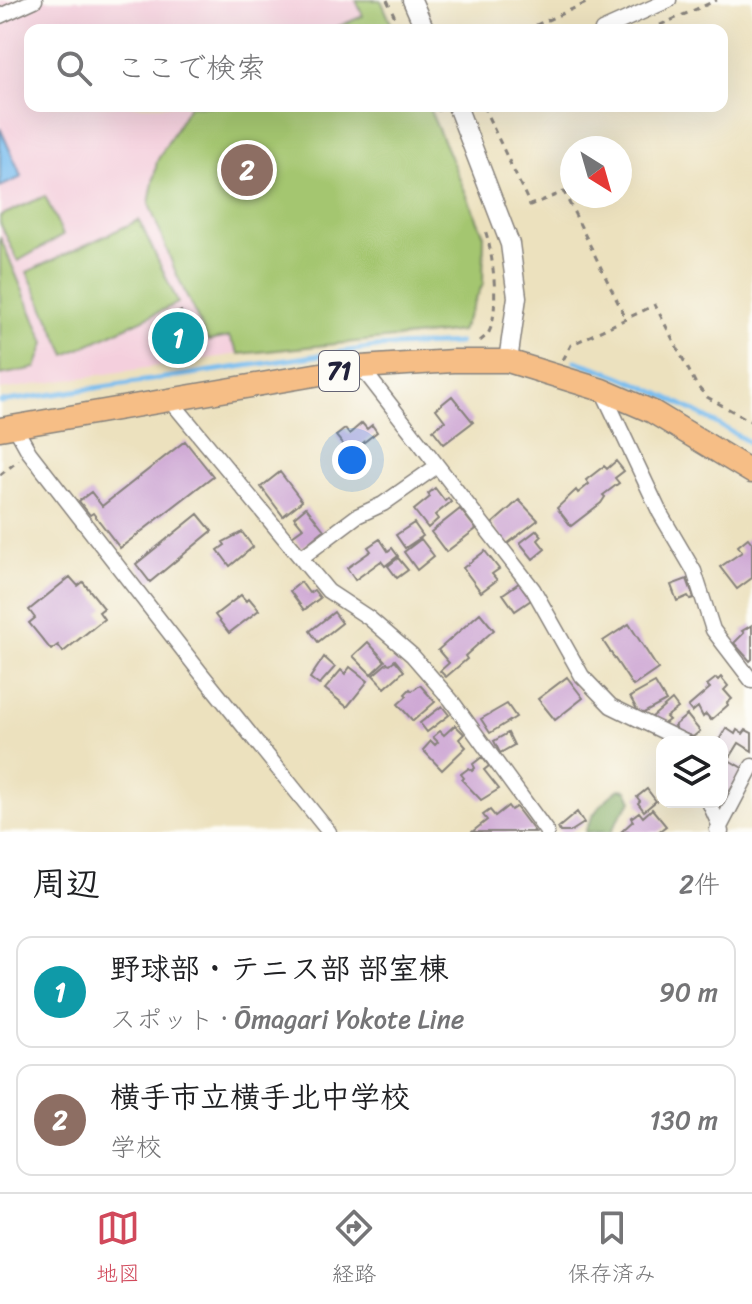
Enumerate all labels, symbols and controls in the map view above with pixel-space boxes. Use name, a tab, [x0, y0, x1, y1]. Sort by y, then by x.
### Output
search box	[24, 24, 728, 112]
text: ここで検索	[116, 41, 266, 95]
icon: search	[52, 46, 96, 90]
north arrow	[560, 136, 632, 208]
pin: 2	[221, 140, 273, 200]
pin: 1	[152, 308, 204, 368]
road number: 71	[319, 351, 359, 391]
your location	[332, 440, 372, 480]
map controls	[656, 736, 728, 808]
button: layers	[656, 736, 728, 808]
text: 周辺	[32, 854, 100, 914]
text: 2件	[679, 861, 720, 907]
text: 野球部・テニス部 部室棟	[110, 942, 448, 996]
text: 1	[54, 969, 66, 1015]
text: 90 m	[659, 969, 718, 1015]
text: スポット · Ōmagari Yokote Line	[110, 996, 464, 1042]
text: 横手市立横手北中学校	[110, 1070, 410, 1124]
text: 2	[52, 1097, 68, 1143]
text: 130 m	[649, 1097, 718, 1143]
text: 学校	[110, 1124, 162, 1170]
tab: 地図	[96, 1206, 140, 1293]
tab: 経路	[332, 1206, 376, 1293]
tab: 保存済み	[568, 1206, 656, 1293]

